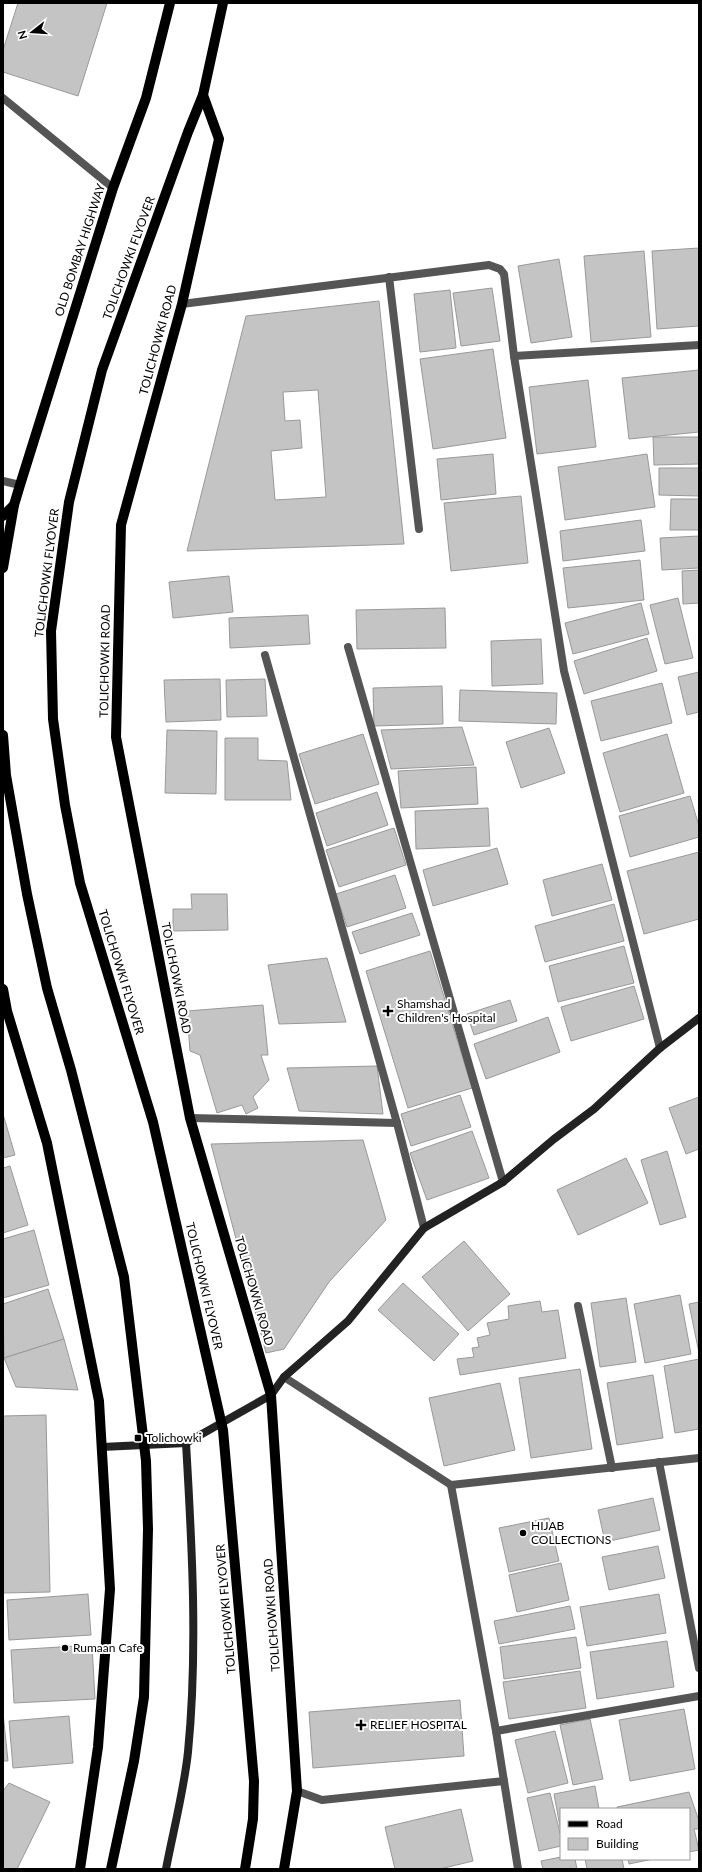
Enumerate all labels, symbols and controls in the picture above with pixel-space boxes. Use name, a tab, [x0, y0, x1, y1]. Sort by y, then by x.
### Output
north arrow	[12, 12, 52, 52]
text: N	[15, 29, 29, 41]
street label: OLD BOMBAY HIGHWAY	[51, 181, 108, 318]
street label: TOLICHOWKI FLYOVER	[99, 194, 158, 322]
street label: TOLICHOWKI ROAD	[136, 283, 179, 397]
street label: TOLICHOWKI FLYOVER	[31, 507, 62, 638]
street label: TOLICHOWKI ROAD	[96, 604, 113, 718]
street label: TOLICHOWKI FLYOVER	[95, 907, 148, 1037]
street label: TOLICHOWKI ROAD	[158, 921, 195, 1035]
place label: Shamshad Children's Hospital	[397, 996, 495, 1025]
marker: Shamshad Children's Hospital	[382, 1005, 394, 1017]
street label: TOLICHOWKI FLYOVER	[183, 1221, 227, 1351]
street label: TOLICHOWKI ROAD	[232, 1234, 277, 1347]
place label: Tolichowki	[146, 1430, 202, 1445]
marker: Tolichowki	[133, 1433, 143, 1443]
place label: HIJAB COLLECTIONS	[531, 1518, 611, 1547]
marker: HIJAB COLLECTIONS	[518, 1528, 528, 1538]
street label: TOLICHOWKI FLYOVER	[212, 1543, 239, 1674]
street label: TOLICHOWKI ROAD	[260, 1558, 283, 1672]
place label: Rumaan Cafe	[73, 1640, 143, 1655]
marker: Rumaan Cafe	[60, 1643, 70, 1653]
place label: RELIEF HOSPITAL	[370, 1717, 467, 1732]
marker: RELIEF HOSPITAL	[355, 1719, 367, 1731]
legend	[560, 1808, 690, 1860]
text: Road	[596, 1816, 623, 1831]
text: Building	[596, 1836, 639, 1851]

